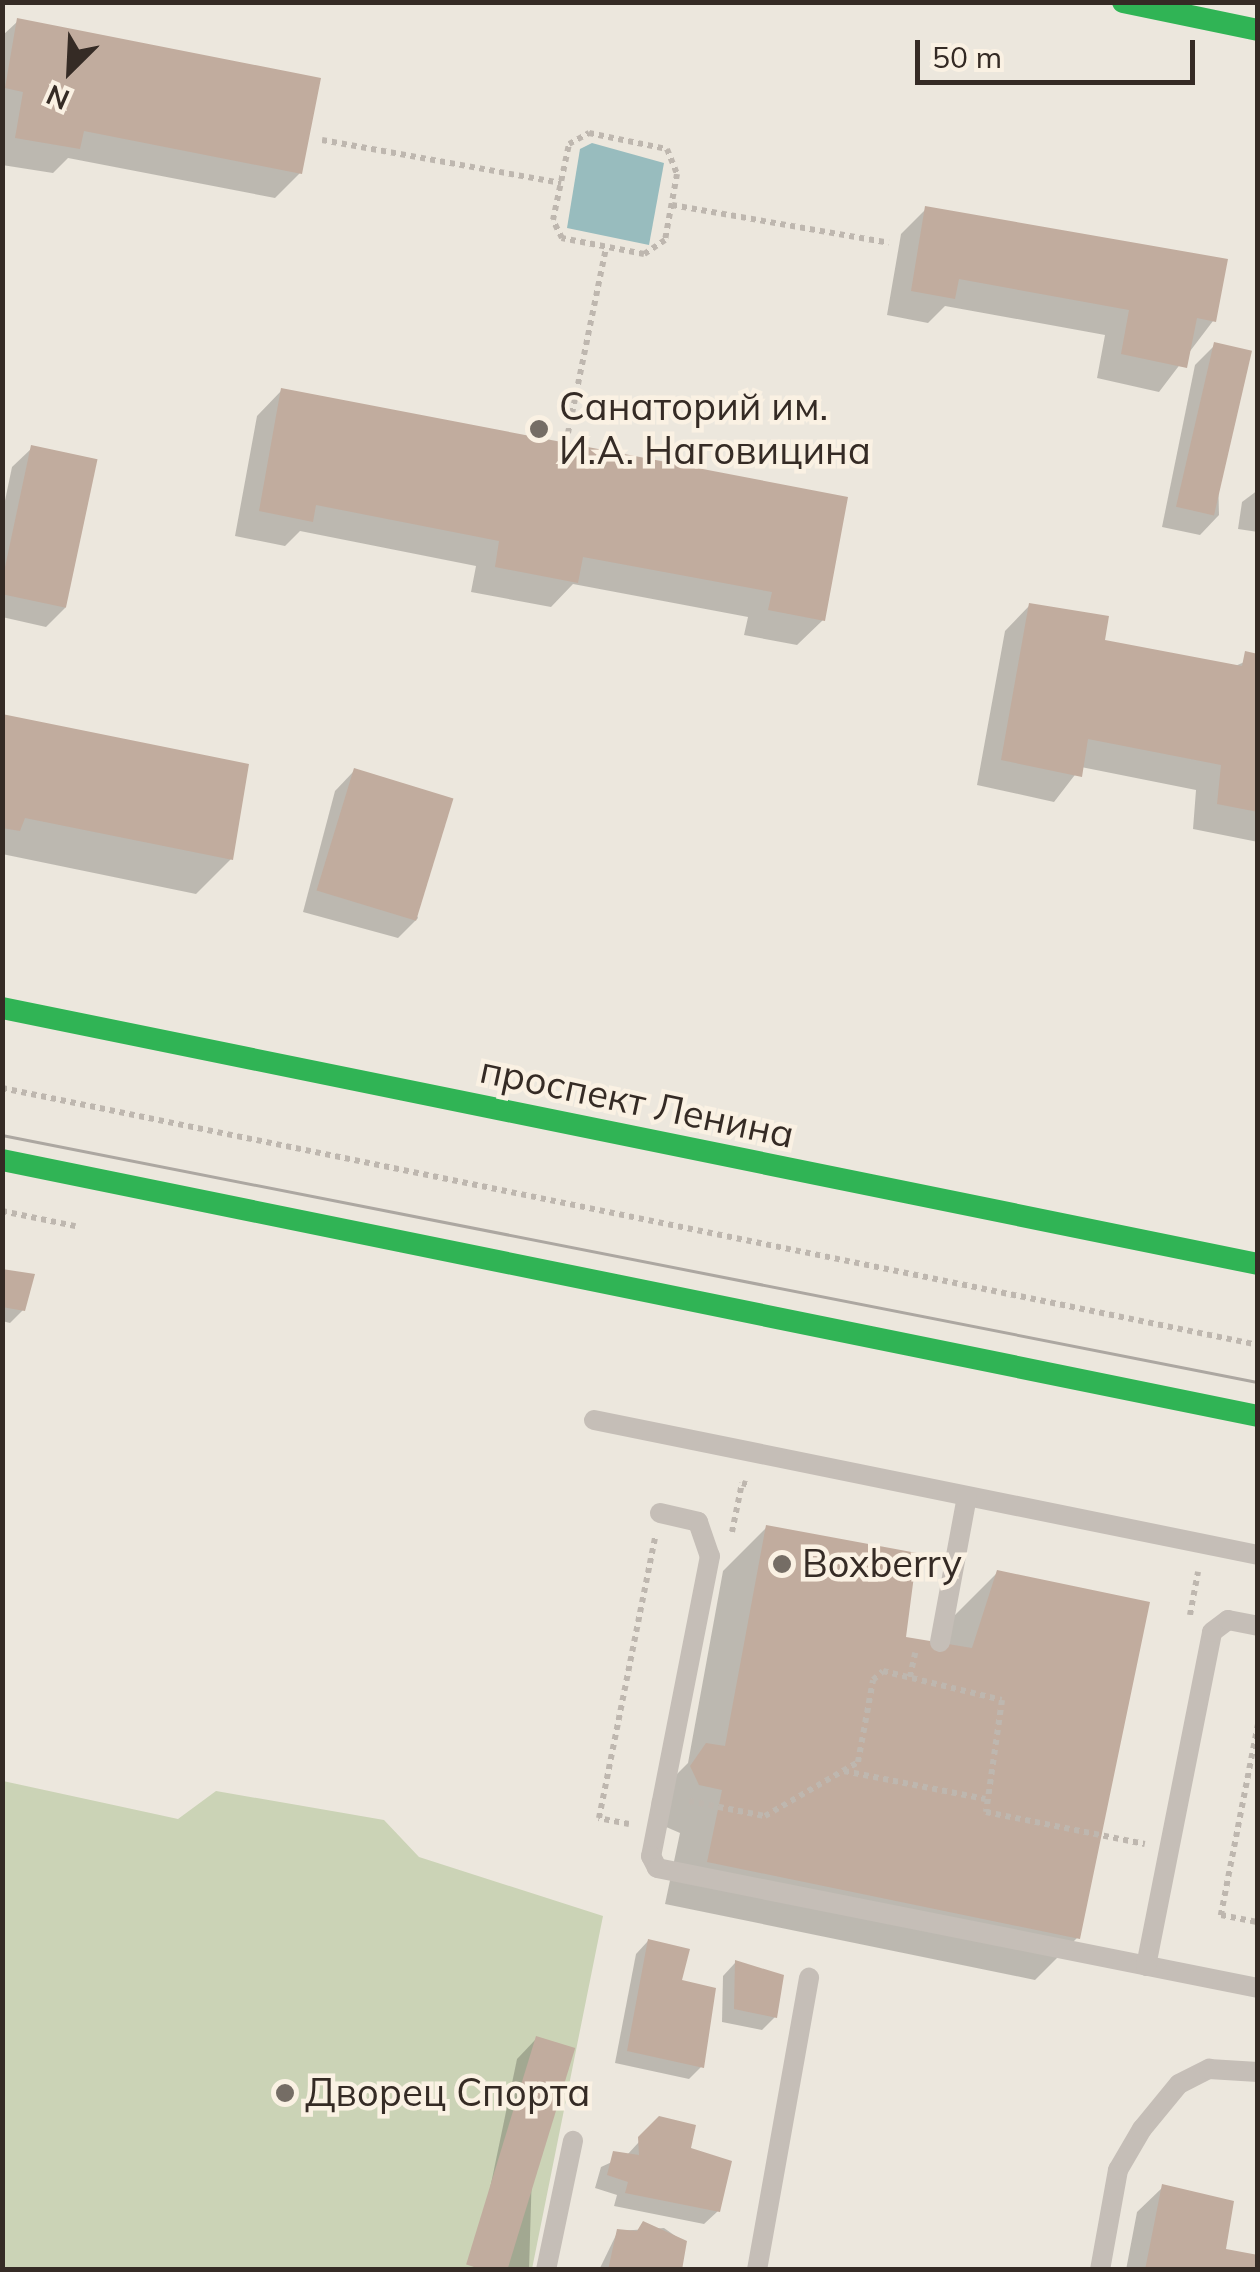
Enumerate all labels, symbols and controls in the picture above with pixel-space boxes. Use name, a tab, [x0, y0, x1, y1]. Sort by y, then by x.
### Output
north arrow	[20, 20, 120, 120]
scale bar	[920, 20, 1200, 82]
text: 50 m	[932, 38, 1002, 76]
text: N	[41, 78, 74, 118]
place label: Санаторий им. И.А. Наговицина	[559, 384, 871, 474]
marker: Санаторий им. И.А. Наговицина	[528, 418, 550, 440]
street label: проспект Ленина	[476, 1046, 798, 1158]
place label: Boxberry	[802, 1541, 962, 1587]
marker: Boxberry	[771, 1553, 793, 1575]
place label: Дворец Спорта	[305, 2070, 590, 2116]
marker: Дворец Спорта	[274, 2082, 296, 2104]

